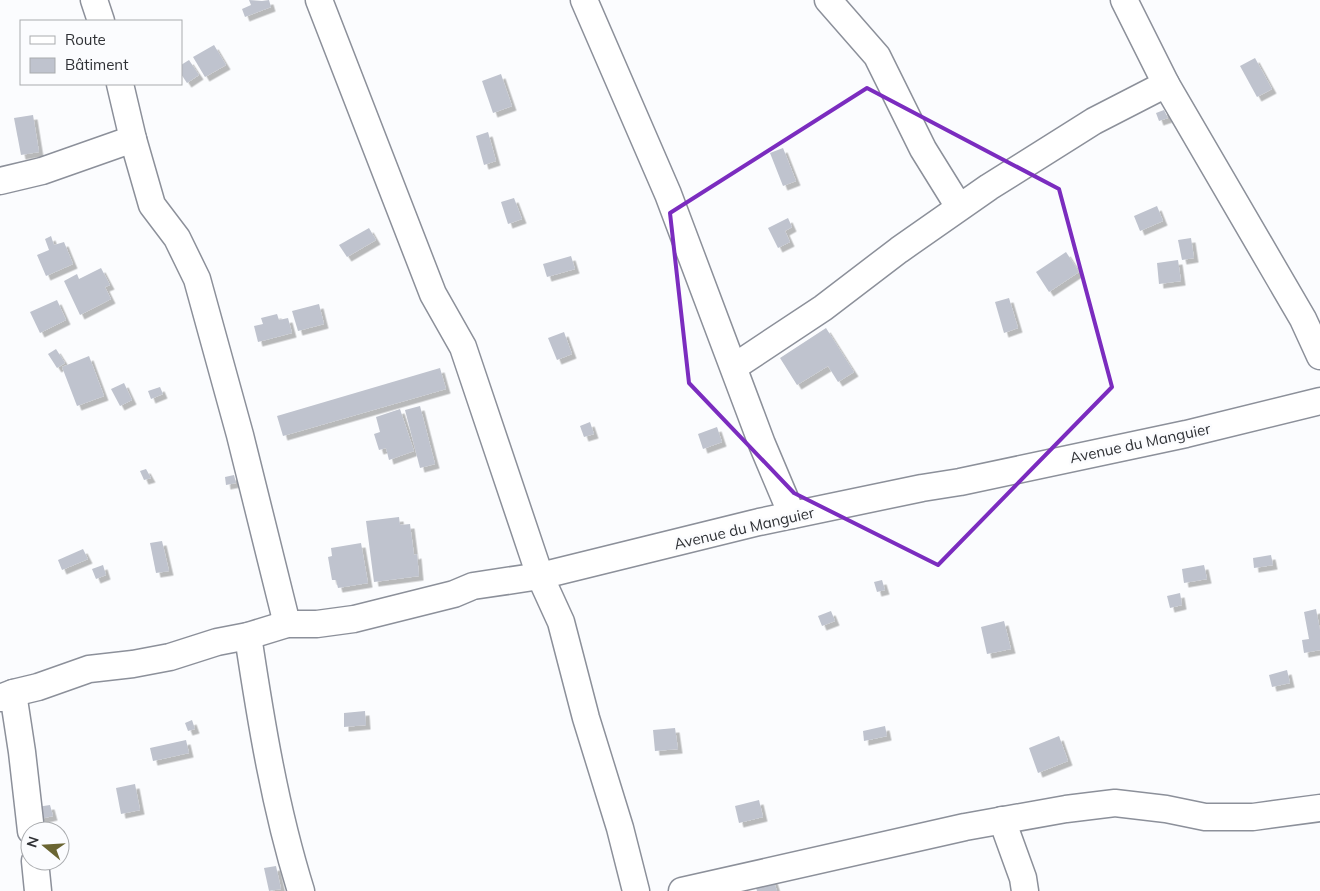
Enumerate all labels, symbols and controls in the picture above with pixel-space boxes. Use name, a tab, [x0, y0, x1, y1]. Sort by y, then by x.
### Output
legend	[20, 20, 182, 85]
text: Route	[65, 30, 106, 49]
text: Bâtiment	[65, 55, 128, 74]
street label: Avenue du Manguier	[1068, 419, 1213, 467]
street label: Avenue du Manguier	[672, 503, 816, 553]
north arrow	[20, 821, 70, 871]
text: N	[22, 834, 43, 850]

